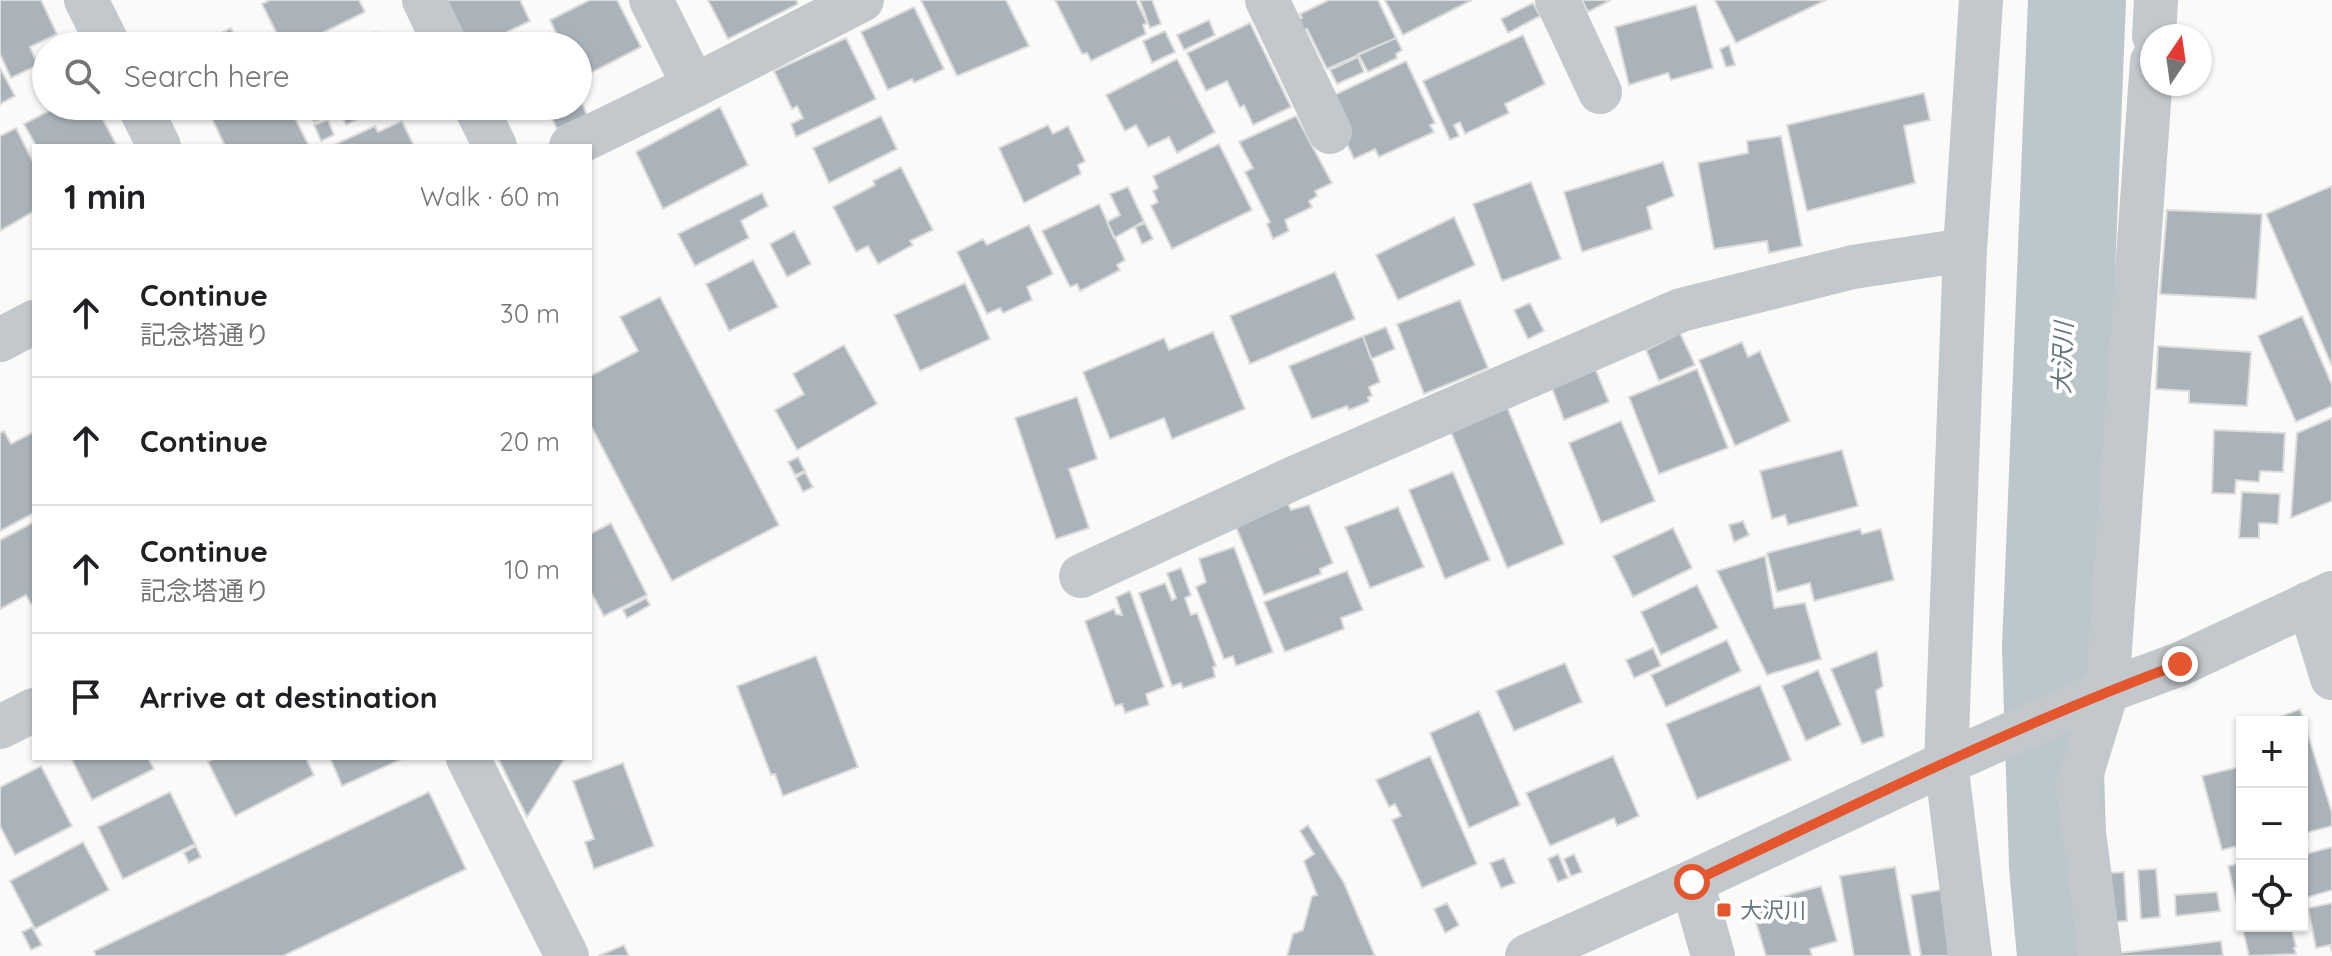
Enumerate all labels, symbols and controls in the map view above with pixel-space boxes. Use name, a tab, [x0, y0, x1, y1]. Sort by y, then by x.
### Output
north arrow	[2140, 24, 2212, 96]
search box	[32, 32, 592, 120]
icon: search	[60, 54, 104, 98]
text: Search here	[124, 57, 290, 95]
text: 1 min	[64, 175, 146, 218]
text: Walk · 60 m	[420, 180, 560, 213]
text: Continue	[140, 276, 268, 314]
icon: ahead	[64, 291, 108, 335]
text: 30 m	[500, 297, 560, 330]
text: 記念塔通り	[140, 318, 270, 351]
water label: 大沢川	[2046, 319, 2078, 395]
icon: ahead	[64, 419, 108, 463]
text: Continue	[140, 422, 268, 460]
text: 20 m	[499, 425, 560, 458]
text: Continue	[140, 532, 268, 570]
icon: ahead	[64, 547, 108, 591]
text: 10 m	[504, 553, 560, 586]
text: 記念塔通り	[140, 574, 270, 607]
route end	[2162, 646, 2198, 682]
icon: arrive	[64, 675, 108, 719]
text: Arrive at destination	[140, 678, 438, 716]
map controls	[2236, 716, 2308, 932]
button: +	[2236, 716, 2308, 788]
button: −	[2236, 788, 2308, 860]
button: locate	[2236, 860, 2308, 932]
route start	[1674, 864, 1710, 900]
place label: 大沢川	[1740, 896, 1806, 924]
marker: 大沢川	[1715, 901, 1733, 919]

